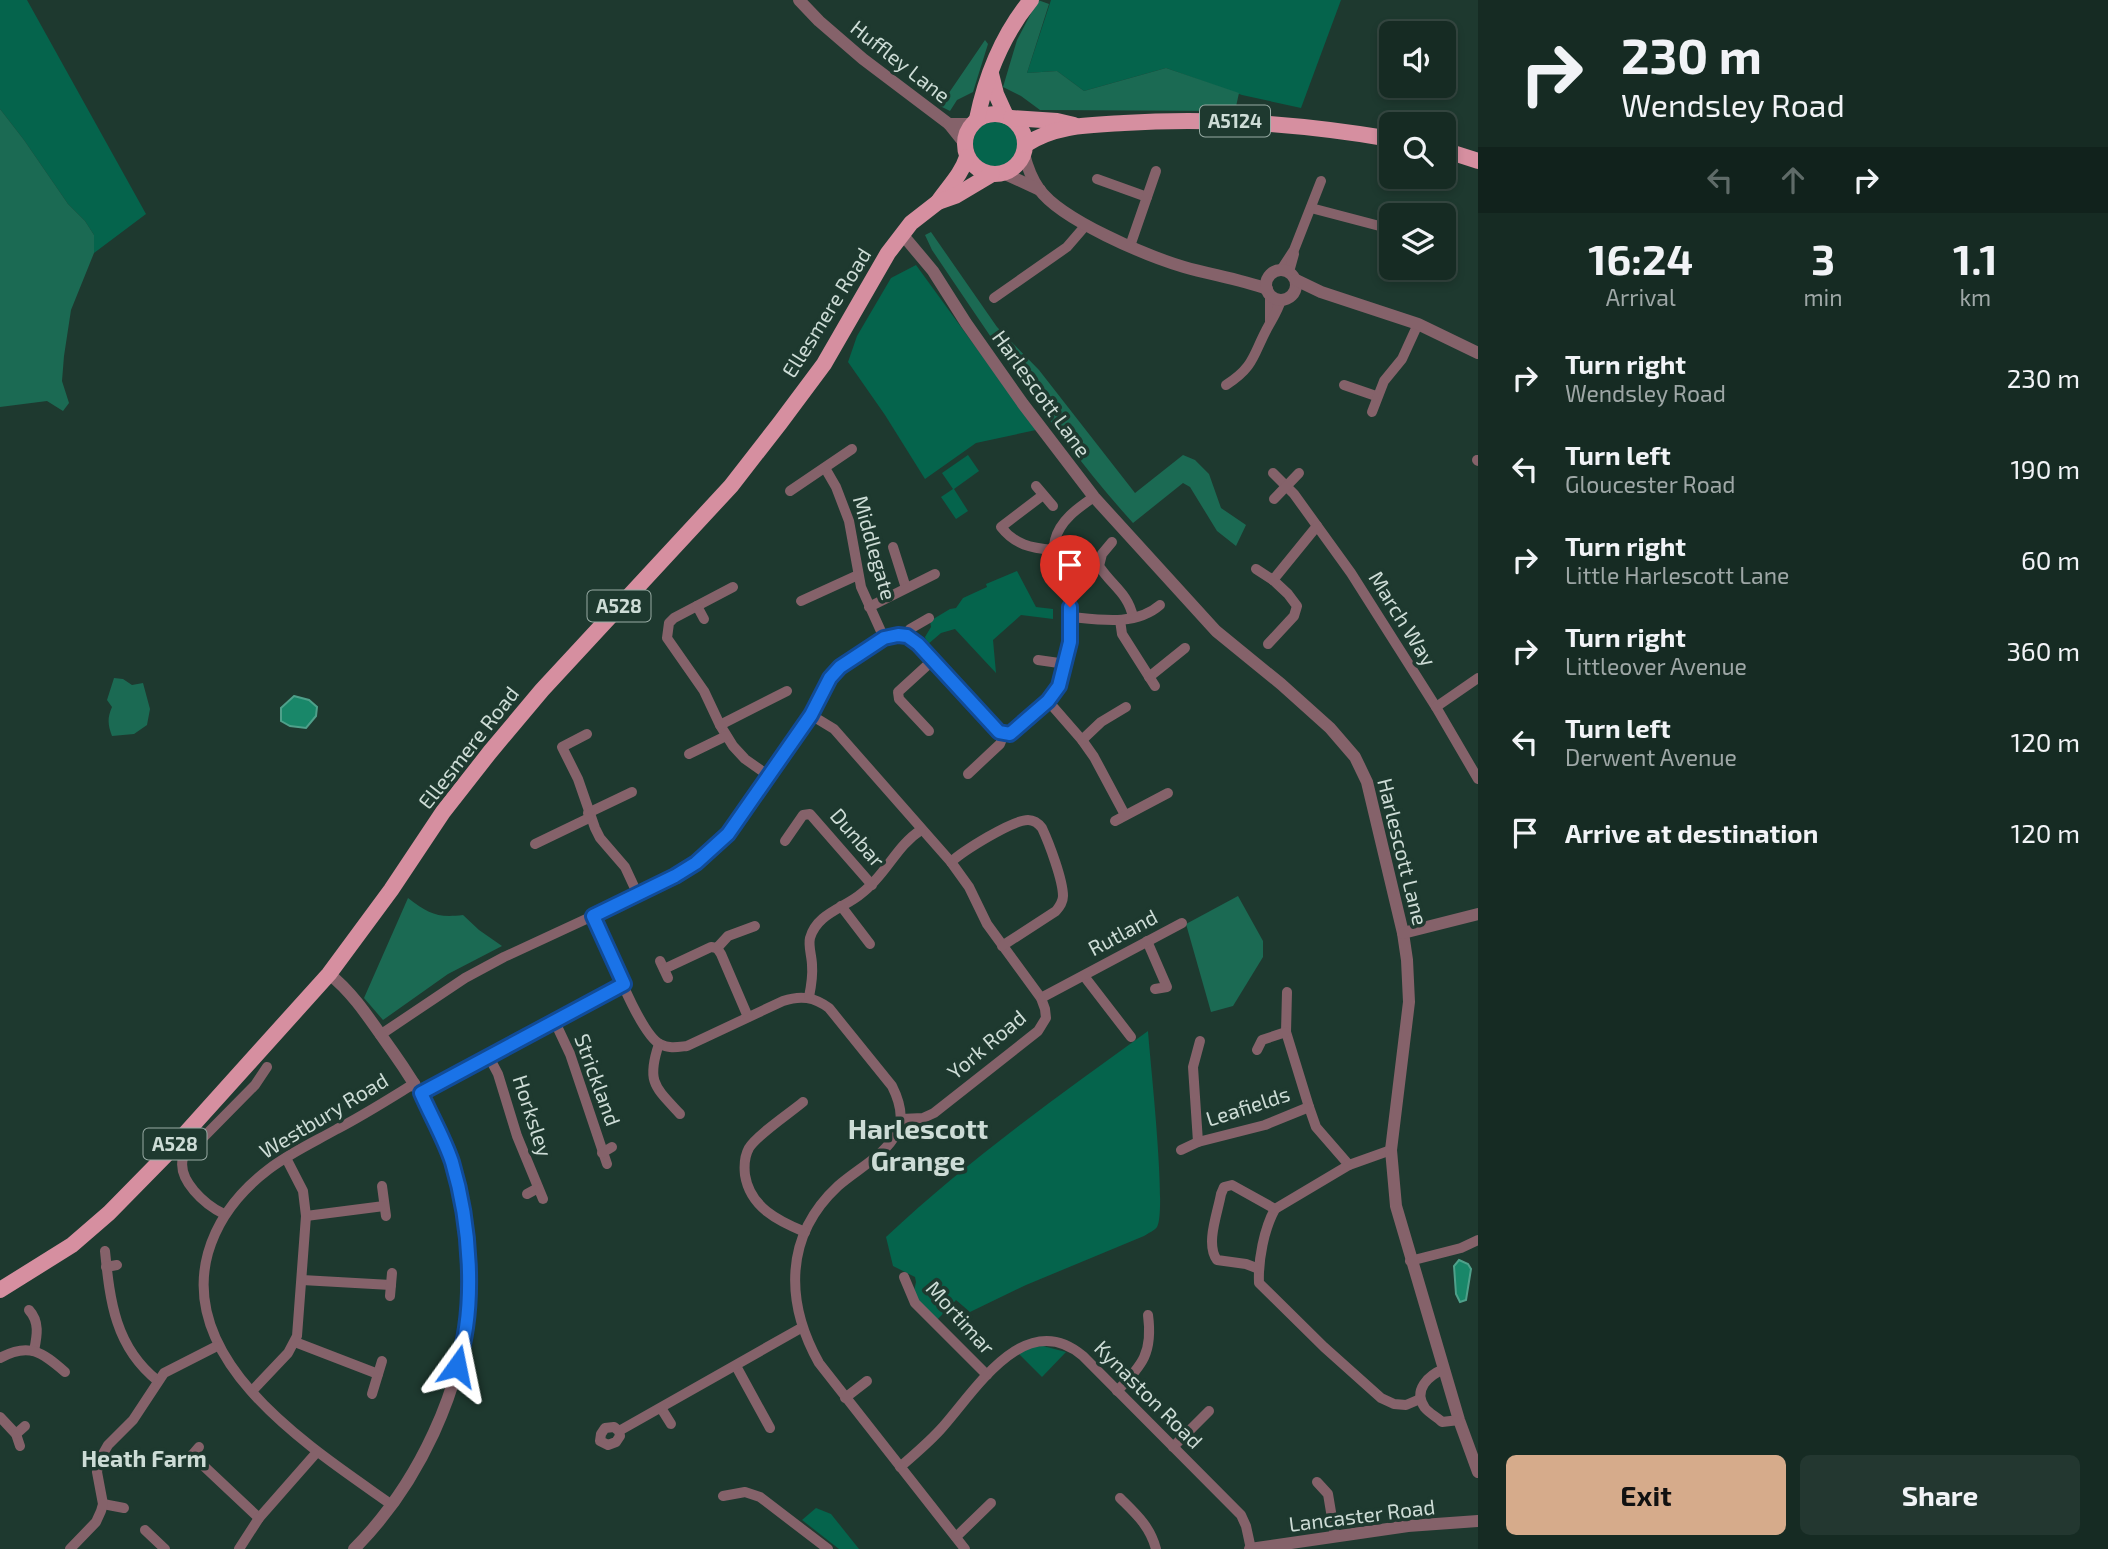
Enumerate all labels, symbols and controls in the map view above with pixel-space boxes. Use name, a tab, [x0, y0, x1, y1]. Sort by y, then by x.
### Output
street label: Huffley Lane	[846, 14, 956, 107]
map controls	[1379, 21, 1456, 280]
button: sound	[1379, 21, 1456, 98]
text: 230 m	[1621, 25, 1762, 84]
icon: right	[1506, 28, 1597, 119]
text: Wendsley Road	[1621, 85, 1845, 123]
road number: A5124	[1200, 105, 1270, 136]
button: search	[1379, 112, 1456, 189]
icon: left	[1701, 161, 1739, 199]
icon: ahead	[1774, 161, 1812, 199]
icon: right	[1847, 161, 1885, 199]
button: layers	[1379, 203, 1456, 280]
text: 16:24	[1588, 233, 1693, 283]
text: 3	[1811, 233, 1835, 283]
text: 1.1	[1953, 233, 1998, 283]
street label: Ellesmere Road	[776, 243, 876, 382]
text: Arrival	[1606, 283, 1676, 311]
text: min	[1803, 283, 1843, 311]
text: km	[1959, 283, 1991, 311]
street label: Harlescott Lane	[988, 325, 1097, 461]
text: Turn right	[1565, 348, 1686, 379]
icon: right	[1506, 359, 1544, 397]
text: 230 m	[2007, 362, 2080, 393]
text: Wendsley Road	[1565, 379, 1726, 407]
text: Turn left	[1565, 439, 1671, 470]
icon: left	[1506, 450, 1544, 488]
text: 190 m	[2011, 453, 2080, 484]
text: Gloucester Road	[1565, 470, 1736, 498]
street label: Middlegate	[849, 492, 902, 603]
text: Turn right	[1565, 530, 1686, 561]
pin	[1040, 535, 1100, 607]
icon: right	[1506, 541, 1544, 579]
text: 60 m	[2021, 544, 2080, 575]
icon: arrive	[1051, 546, 1089, 584]
text: Little Harlescott Lane	[1565, 561, 1789, 589]
street label: March Way	[1364, 566, 1442, 670]
road number: A528	[588, 590, 650, 622]
text: Turn right	[1565, 621, 1686, 652]
icon: right	[1506, 632, 1544, 670]
text: 360 m	[2006, 635, 2080, 666]
text: Littleover Avenue	[1565, 652, 1747, 680]
street label: Ellesmere Road	[412, 681, 523, 813]
text: Turn left	[1565, 712, 1671, 743]
icon: left	[1506, 723, 1544, 761]
text: 120 m	[2011, 726, 2080, 757]
text: Derwent Avenue	[1565, 743, 1737, 771]
street label: Harlescott Lane	[1373, 776, 1434, 928]
street label: Dunbar	[826, 802, 891, 872]
icon: arrive	[1506, 814, 1544, 852]
text: Arrive at destination	[1565, 817, 1818, 848]
text: 120 m	[2011, 817, 2080, 848]
street label: Rutland	[1083, 903, 1161, 960]
street label: York Road	[942, 1004, 1030, 1084]
street label: Strickland	[570, 1030, 627, 1129]
street label: Westbury Road	[254, 1067, 392, 1163]
street label: Horksley	[509, 1072, 558, 1159]
street label: Leafields	[1203, 1080, 1293, 1131]
district label: Harlescott Grange	[848, 1111, 988, 1177]
road number: A528	[144, 1128, 206, 1160]
street label: Mortimar	[922, 1275, 1001, 1359]
position arrow	[420, 1329, 494, 1403]
street label: Kynaston Road	[1090, 1335, 1208, 1453]
district label: Heath Farm	[81, 1444, 207, 1472]
button: Exit	[1506, 1455, 1786, 1535]
button: Share	[1800, 1455, 2080, 1535]
street label: Lancaster Road	[1287, 1493, 1436, 1536]

